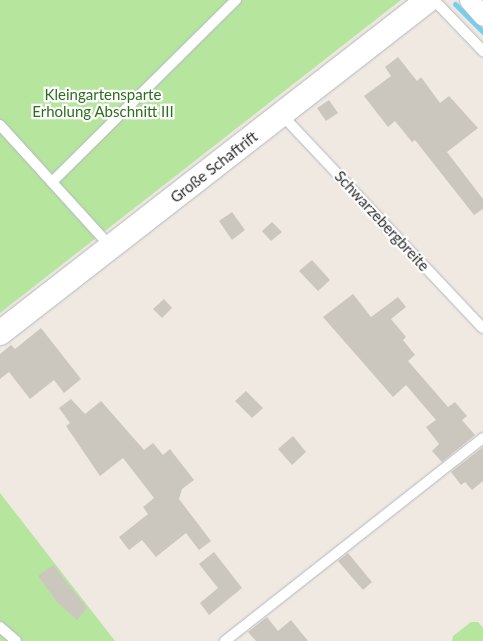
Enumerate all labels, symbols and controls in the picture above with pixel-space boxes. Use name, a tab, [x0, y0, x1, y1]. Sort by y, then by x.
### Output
park label: Kleingartensparte Erholung Abschnitt III	[32, 85, 174, 120]
street label: Große Schaftrift	[167, 127, 261, 207]
street label: Schwarzebergbreite	[331, 167, 433, 275]

